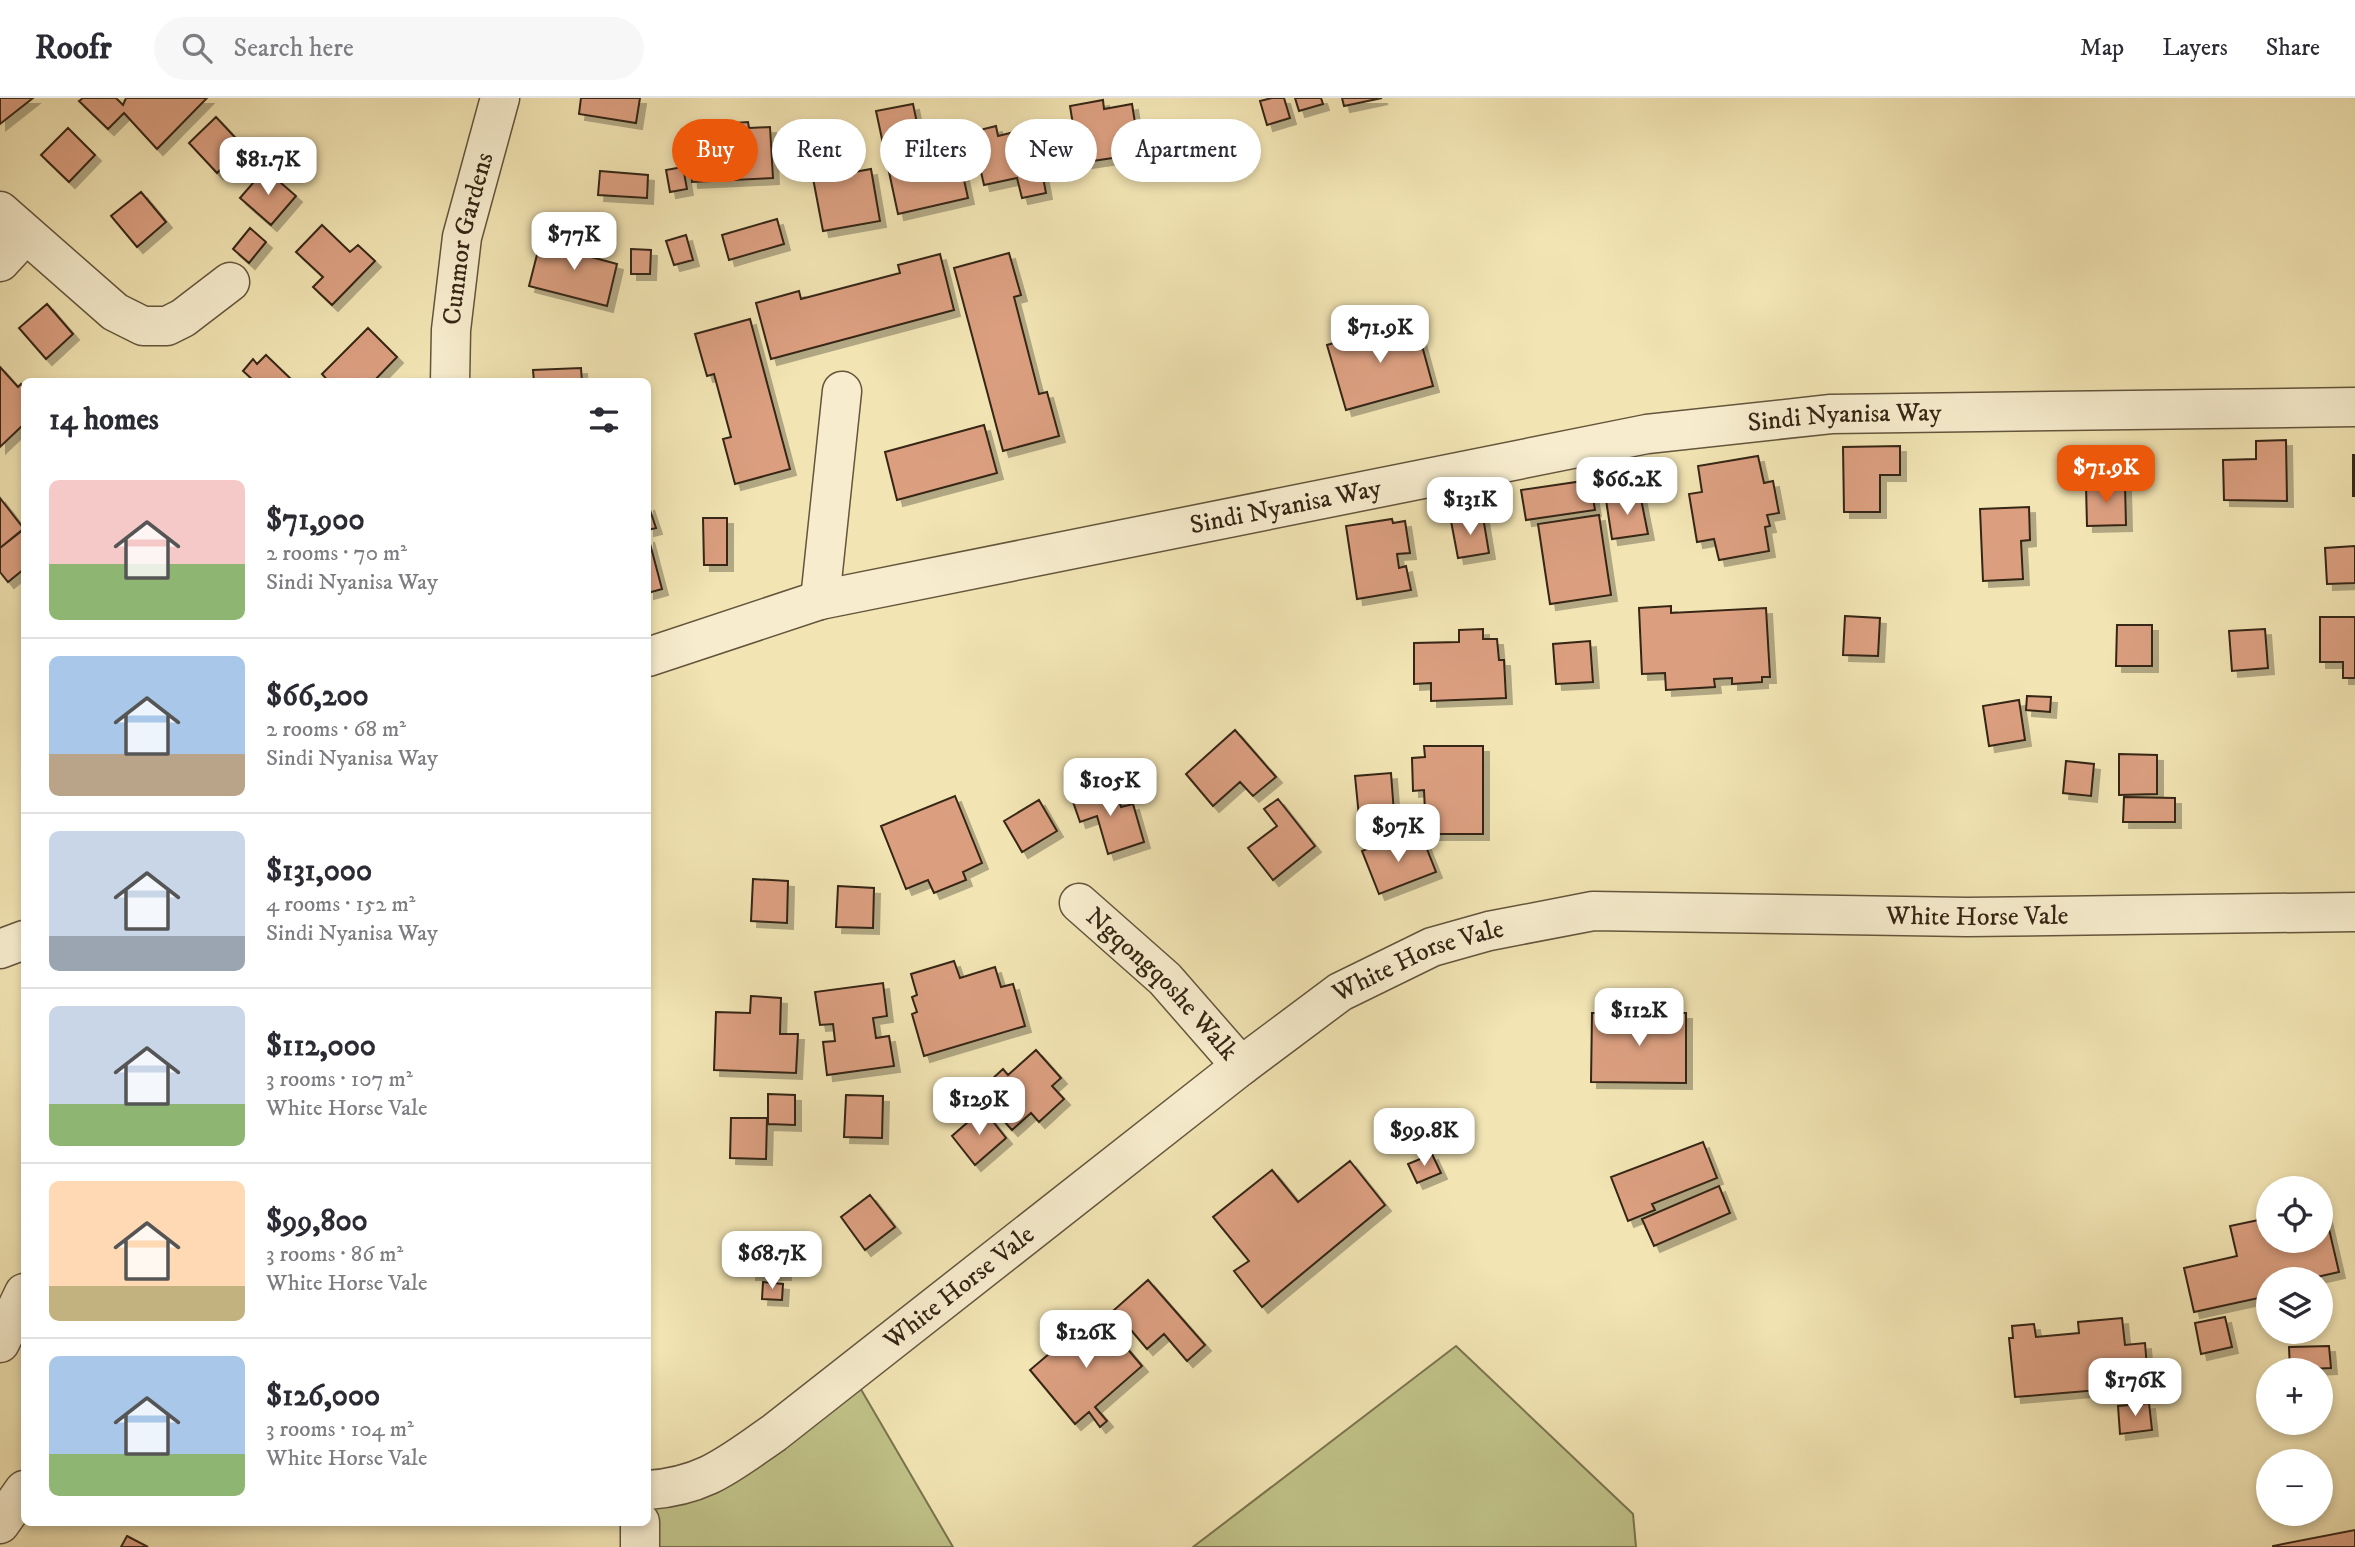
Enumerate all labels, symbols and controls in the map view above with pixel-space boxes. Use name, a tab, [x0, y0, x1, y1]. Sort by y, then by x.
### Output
search box	[154, 17, 644, 80]
text: Roofr	[35, 28, 112, 69]
icon: search	[178, 29, 216, 67]
text: Search here	[234, 32, 354, 65]
text: Map	[2080, 33, 2124, 63]
text: Layers	[2162, 33, 2228, 63]
text: Share	[2266, 33, 2320, 63]
chip: Buy	[672, 119, 758, 182]
chip: Rent	[772, 119, 866, 182]
chip: Filters	[880, 119, 991, 182]
chip: New	[1005, 119, 1097, 182]
chip: Apartment	[1111, 119, 1261, 182]
pin: $81.7K	[211, 138, 325, 197]
text: $81.7K	[236, 145, 300, 174]
street label: Cunmor Gardens	[435, 149, 501, 327]
pin: $77K	[533, 212, 615, 272]
text: $77K	[548, 220, 600, 249]
pin: $71.9K	[1323, 306, 1437, 365]
text: $71.9K	[1347, 313, 1413, 342]
street label: Sindi Nyanisa Way	[1746, 396, 1942, 439]
icon: filters	[585, 401, 623, 439]
text: 14 homes	[49, 402, 159, 439]
pin: $71.9K	[2049, 446, 2163, 505]
text: $71.9K	[2073, 453, 2139, 482]
pin: $66.2K	[1570, 458, 1684, 517]
text: $66.2K	[1592, 465, 1662, 494]
street label: Sindi Nyanisa Way	[1187, 471, 1385, 542]
pin: $131K	[1421, 478, 1519, 537]
text: $131K	[1443, 485, 1497, 514]
text: $71,900	[266, 502, 365, 539]
icon: home	[105, 508, 189, 592]
text: 2 rooms · 70 m²	[266, 539, 407, 568]
text: Sindi Nyanisa Way	[266, 568, 438, 597]
text: $66,200	[266, 678, 369, 715]
icon: home	[105, 684, 189, 768]
text: 2 rooms · 68 m²	[266, 715, 406, 744]
text: Sindi Nyanisa Way	[266, 744, 438, 773]
pin: $105K	[1061, 758, 1159, 818]
text: $105K	[1080, 766, 1140, 795]
pin: $97K	[1357, 804, 1439, 864]
text: $97K	[1372, 812, 1424, 841]
text: $131,000	[266, 853, 372, 890]
icon: home	[105, 859, 189, 943]
text: 4 rooms · 152 m²	[266, 890, 415, 919]
street label: White Horse Vale	[1885, 899, 2069, 934]
street label: Ngqongqoshe Walk	[1079, 900, 1245, 1067]
street label: White Horse Vale	[1326, 912, 1506, 1010]
text: Sindi Nyanisa Way	[266, 919, 438, 948]
pin: $112K	[1590, 988, 1688, 1048]
text: $112K	[1611, 996, 1667, 1025]
text: $112,000	[266, 1028, 376, 1065]
icon: home	[105, 1034, 189, 1118]
text: 3 rooms · 107 m²	[266, 1065, 413, 1094]
pin: $129K	[930, 1077, 1028, 1137]
text: $129K	[949, 1085, 1009, 1114]
text: White Horse Vale	[266, 1094, 427, 1123]
pin: $99.8K	[1367, 1108, 1481, 1168]
text: $99.8K	[1390, 1116, 1458, 1145]
map controls	[2256, 1176, 2333, 1526]
button: locate	[2256, 1176, 2333, 1253]
text: $99,800	[266, 1203, 368, 1240]
icon: home	[105, 1209, 189, 1293]
street label: White Horse Vale	[876, 1218, 1041, 1358]
pin: $68.7K	[715, 1232, 829, 1291]
text: $68.7K	[738, 1239, 806, 1268]
text: 3 rooms · 86 m²	[266, 1240, 403, 1269]
button: layers	[2256, 1267, 2333, 1344]
text: White Horse Vale	[266, 1269, 427, 1298]
pin: $126K	[1037, 1310, 1135, 1370]
text: $126K	[1056, 1318, 1116, 1347]
pin: $176K	[2086, 1358, 2184, 1418]
button: +	[2256, 1358, 2333, 1435]
text: $176K	[2104, 1366, 2166, 1395]
text: $126,000	[266, 1378, 380, 1415]
icon: home	[105, 1384, 189, 1468]
text: 3 rooms · 104 m²	[266, 1415, 414, 1444]
text: White Horse Vale	[266, 1444, 427, 1473]
button: −	[2256, 1449, 2333, 1526]

